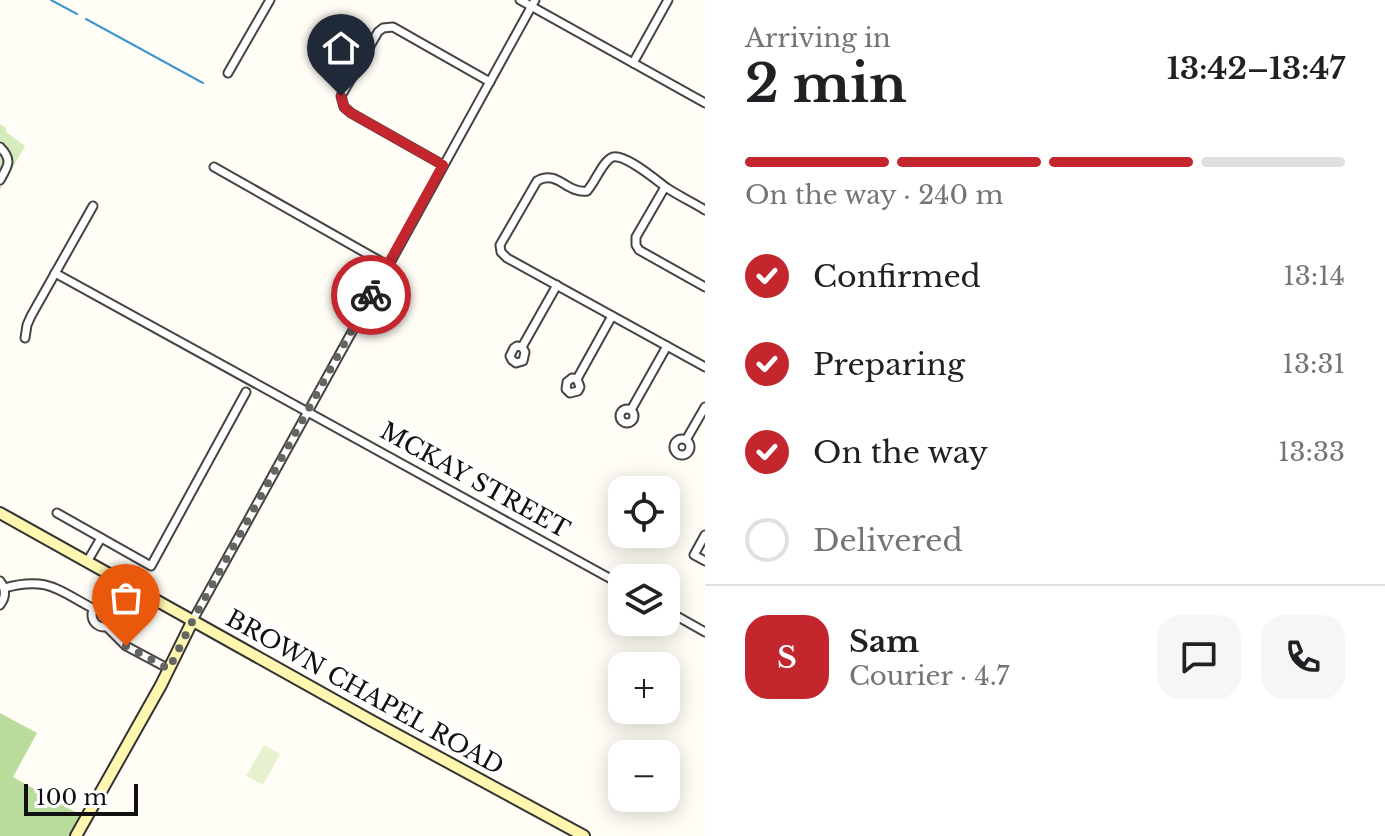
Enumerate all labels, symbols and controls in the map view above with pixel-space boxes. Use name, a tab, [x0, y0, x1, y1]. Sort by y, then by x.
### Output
pin	[307, 14.0, 375, 96]
text: Arriving in	[745, 22, 891, 54]
icon: home	[319, 26, 363, 70]
text: 13:42–13:47	[1167, 50, 1345, 87]
text: 2 min	[745, 52, 907, 116]
text: On the way · 240 m	[745, 179, 1003, 211]
icon: check	[745, 254, 789, 298]
courier	[331, 255, 411, 335]
text: Confirmed	[813, 258, 981, 295]
text: 13:14	[1283, 260, 1345, 292]
icon: bike	[349, 273, 393, 317]
icon: check	[745, 342, 789, 386]
text: Preparing	[813, 346, 965, 383]
text: 13:31	[1282, 348, 1345, 380]
street label: MCKAY STREET	[375, 416, 575, 544]
icon: check	[745, 430, 789, 474]
text: On the way	[813, 434, 988, 471]
text: 13:33	[1278, 436, 1345, 468]
map controls	[608, 476, 680, 812]
button: locate	[608, 476, 680, 548]
text: Delivered	[813, 522, 963, 559]
pin	[92, 564, 160, 646]
button: layers	[608, 564, 680, 636]
icon: bag	[104, 576, 148, 620]
street label: BROWN CHAPEL ROAD	[221, 603, 509, 781]
button: chat	[1157, 615, 1241, 699]
button: phone	[1261, 615, 1345, 699]
text: Sam	[849, 623, 919, 660]
text: S	[777, 639, 797, 676]
button: +	[608, 652, 680, 724]
text: Courier · 4.7	[849, 660, 1009, 692]
button: −	[608, 740, 680, 812]
scale bar	[24, 780, 138, 816]
text: 100 m	[36, 784, 107, 811]

